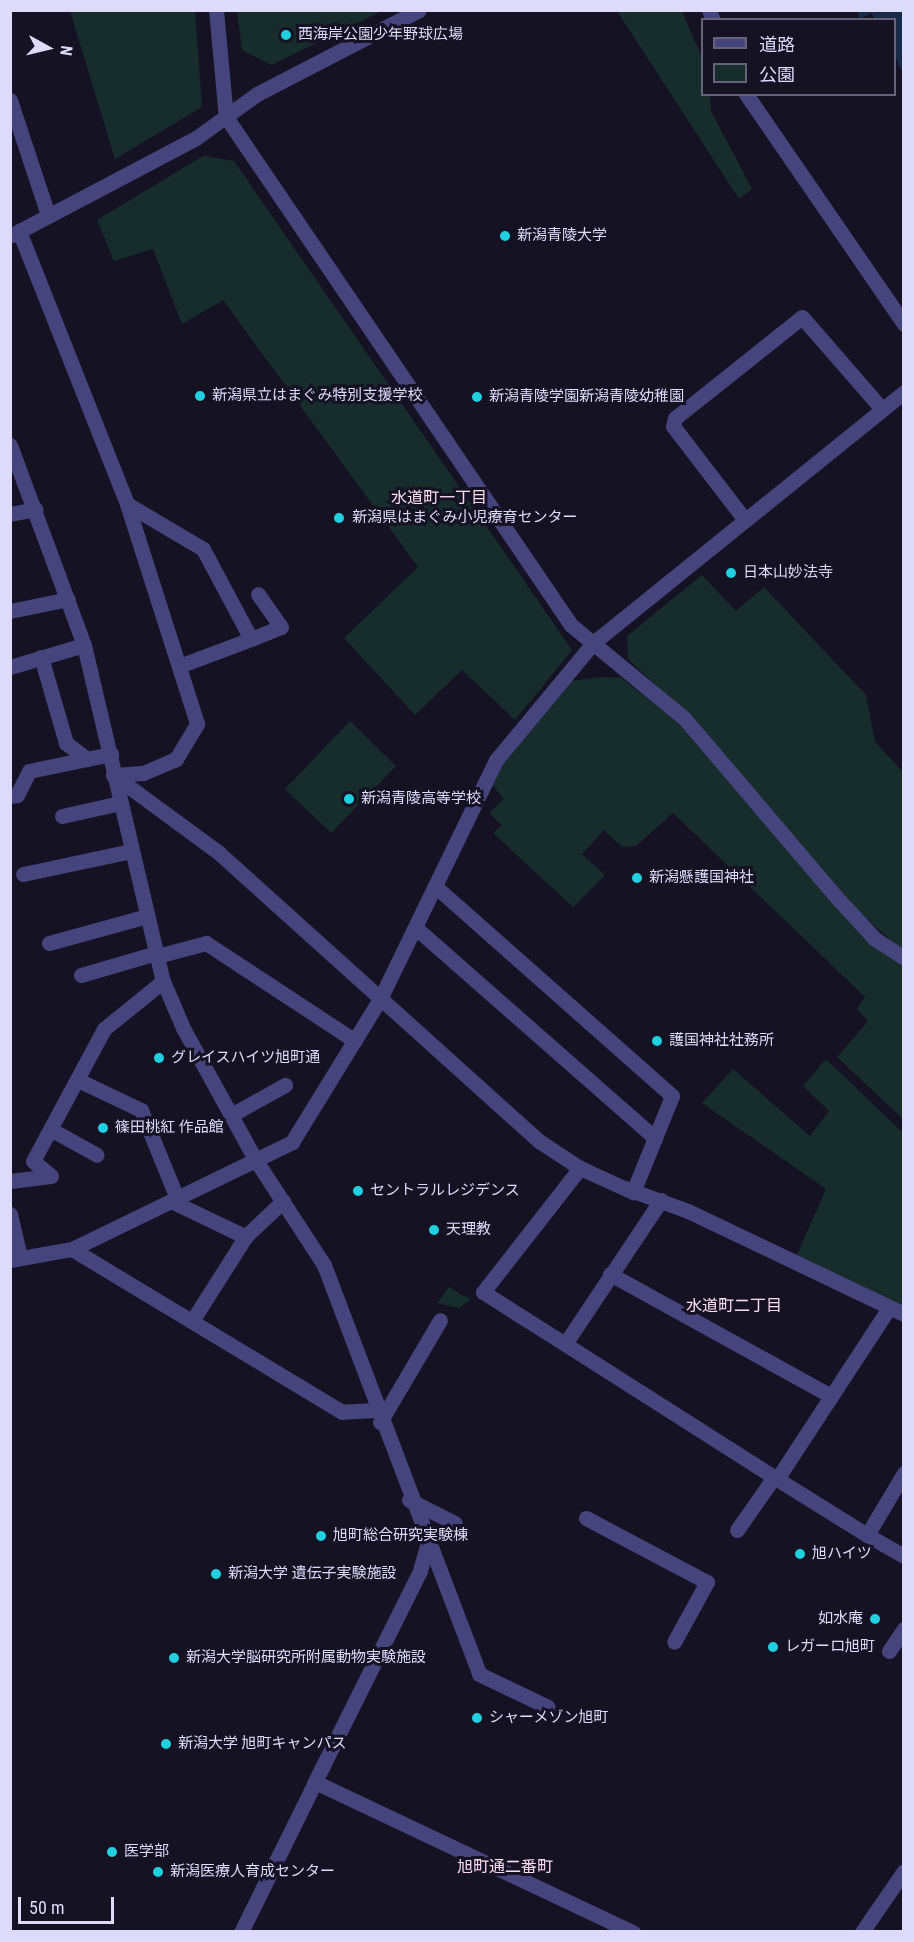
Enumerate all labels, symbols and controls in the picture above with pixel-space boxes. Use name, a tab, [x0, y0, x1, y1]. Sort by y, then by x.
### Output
north arrow	[18, 18, 78, 78]
legend	[701, 18, 896, 96]
place label: 西海岸公園少年野球広場	[298, 26, 463, 44]
marker: 西海岸公園少年野球広場	[279, 28, 293, 42]
text: 道路	[759, 34, 795, 55]
text: N	[56, 44, 76, 57]
text: 公園	[759, 64, 795, 85]
place label: 新潟青陵大学	[517, 227, 607, 245]
marker: 新潟青陵大学	[498, 229, 512, 243]
place label: 新潟県立はまぐみ特別支援学校	[212, 387, 422, 405]
place label: 新潟青陵学園新潟青陵幼稚園	[489, 388, 684, 406]
marker: 新潟県立はまぐみ特別支援学校	[193, 389, 207, 403]
marker: 新潟青陵学園新潟青陵幼稚園	[470, 390, 484, 404]
district label: 水道町一丁目	[391, 488, 487, 508]
marker: 新潟県はまぐみ小児療育センター	[330, 509, 348, 527]
place label: 新潟県はまぐみ小児療育センター	[352, 509, 577, 527]
place label: 日本山妙法寺	[743, 564, 833, 582]
marker: 日本山妙法寺	[724, 566, 738, 580]
place label: 新潟青陵高等学校	[361, 790, 481, 808]
marker: 新潟青陵高等学校	[342, 792, 356, 806]
place label: 新潟懸護国神社	[649, 869, 754, 887]
marker: 新潟懸護国神社	[630, 871, 644, 885]
place label: 護国神社社務所	[669, 1032, 774, 1050]
marker: 護国神社社務所	[650, 1034, 664, 1048]
place label: グレイスハイツ旭町通	[171, 1049, 321, 1067]
marker: グレイスハイツ旭町通	[152, 1051, 166, 1065]
place label: 篠田桃紅 作品館	[115, 1119, 223, 1137]
marker: 篠田桃紅 作品館	[96, 1121, 110, 1135]
place label: セントラルレジデンス	[370, 1182, 520, 1200]
marker: セントラルレジデンス	[351, 1184, 365, 1198]
place label: 天理教	[446, 1221, 491, 1239]
marker: 天理教	[427, 1223, 441, 1237]
district label: 水道町二丁目	[686, 1296, 782, 1316]
place label: 旭町総合研究実験棟	[333, 1527, 468, 1545]
marker: 旭町総合研究実験棟	[314, 1529, 328, 1543]
place label: 旭ハイツ	[812, 1545, 872, 1563]
marker: 旭ハイツ	[793, 1547, 807, 1561]
place label: 新潟大学 遺伝子実験施設	[228, 1565, 396, 1583]
marker: 新潟大学 遺伝子実験施設	[209, 1567, 223, 1581]
place label: 如水庵	[818, 1610, 863, 1628]
marker: 如水庵	[868, 1612, 882, 1626]
place label: レガーロ旭町	[785, 1638, 875, 1656]
marker: レガーロ旭町	[766, 1640, 780, 1654]
place label: 新潟大学脳研究所附属動物実験施設	[186, 1649, 426, 1667]
marker: 新潟大学脳研究所附属動物実験施設	[167, 1651, 181, 1665]
place label: シャーメゾン旭町	[489, 1709, 609, 1727]
marker: シャーメゾン旭町	[470, 1711, 484, 1725]
place label: 新潟大学 旭町キャンパス	[178, 1735, 346, 1753]
marker: 新潟大学 旭町キャンパス	[159, 1737, 173, 1751]
place label: 医学部	[124, 1843, 169, 1861]
marker: 医学部	[105, 1845, 119, 1859]
district label: 旭町通二番町	[457, 1857, 553, 1877]
place label: 新潟医療人育成センター	[170, 1863, 335, 1881]
marker: 新潟医療人育成センター	[151, 1865, 165, 1879]
scale bar	[21, 1885, 117, 1923]
text: 50 m	[29, 1897, 64, 1918]

